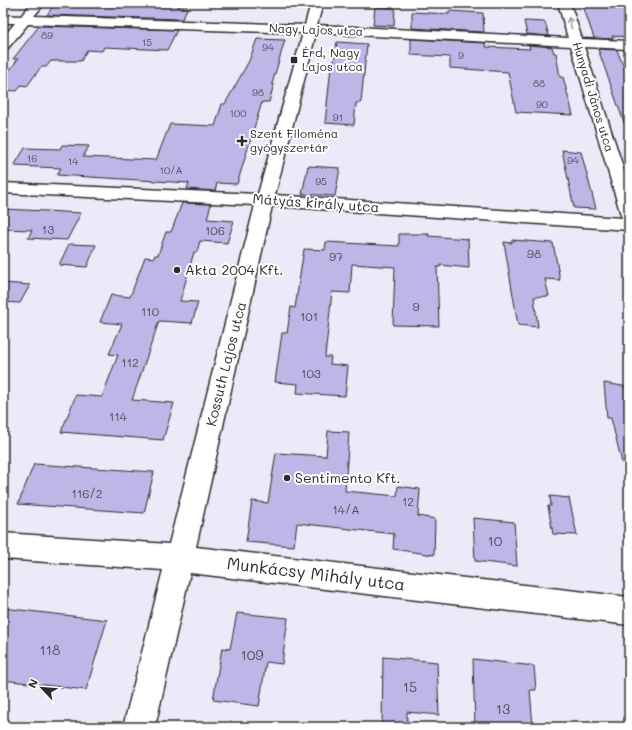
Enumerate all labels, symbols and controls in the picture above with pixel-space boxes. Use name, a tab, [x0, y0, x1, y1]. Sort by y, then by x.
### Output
one-way arrow	[566, 16, 573, 29]
street label: Nagy Lajos utca	[269, 19, 363, 39]
house number: 89	[41, 28, 53, 42]
house number: 15	[142, 35, 152, 49]
house number: 94	[262, 40, 274, 54]
street label: Hunyadi János utca	[570, 40, 618, 154]
place label: Érd, Nagy Lajos utca	[302, 44, 363, 74]
house number: 9	[458, 48, 464, 62]
marker: Érd, Nagy Lajos utca	[289, 55, 299, 65]
house number: 88	[533, 76, 545, 90]
house number: 98	[252, 85, 264, 99]
house number: 90	[536, 97, 548, 111]
house number: 100	[230, 106, 246, 120]
house number: 91	[333, 110, 343, 124]
place label: Szent Filoména gyógyszertár	[250, 125, 338, 155]
marker: Szent Filoména gyógyszertár	[237, 136, 247, 146]
house number: 16	[27, 151, 37, 165]
house number: 94	[567, 153, 579, 167]
house number: 14	[68, 154, 78, 168]
house number: 10/A	[160, 163, 182, 177]
house number: 95	[315, 174, 327, 188]
street label: Mátyás király utca	[252, 189, 380, 216]
house number: 13	[42, 221, 54, 237]
house number: 106	[205, 222, 225, 238]
house number: 98	[527, 245, 541, 261]
house number: 97	[329, 248, 343, 264]
place label: Akta 2004 Kft.	[185, 260, 284, 279]
marker: Akta 2004 Kft.	[172, 265, 182, 275]
house number: 9	[412, 298, 420, 314]
street label: Kossuth Lajos utca	[201, 300, 250, 428]
house number: 110	[141, 303, 160, 319]
house number: 101	[300, 308, 318, 324]
house number: 112	[121, 354, 139, 370]
house number: 103	[301, 365, 321, 381]
house number: 114	[109, 408, 127, 424]
place label: Sentimento Kft.	[295, 468, 401, 487]
marker: Sentimento Kft.	[282, 473, 292, 483]
house number: 116/2	[72, 485, 102, 501]
house number: 12	[402, 493, 414, 509]
house number: 14/A	[332, 501, 360, 517]
house number: 10	[488, 531, 503, 550]
street label: Munkácsy Mihály utca	[226, 551, 406, 595]
house number: 118	[40, 640, 61, 659]
house number: 109	[240, 645, 264, 664]
north arrow	[22, 668, 62, 708]
text: N	[24, 676, 41, 690]
house number: 15	[403, 677, 417, 696]
house number: 13	[496, 699, 510, 718]

